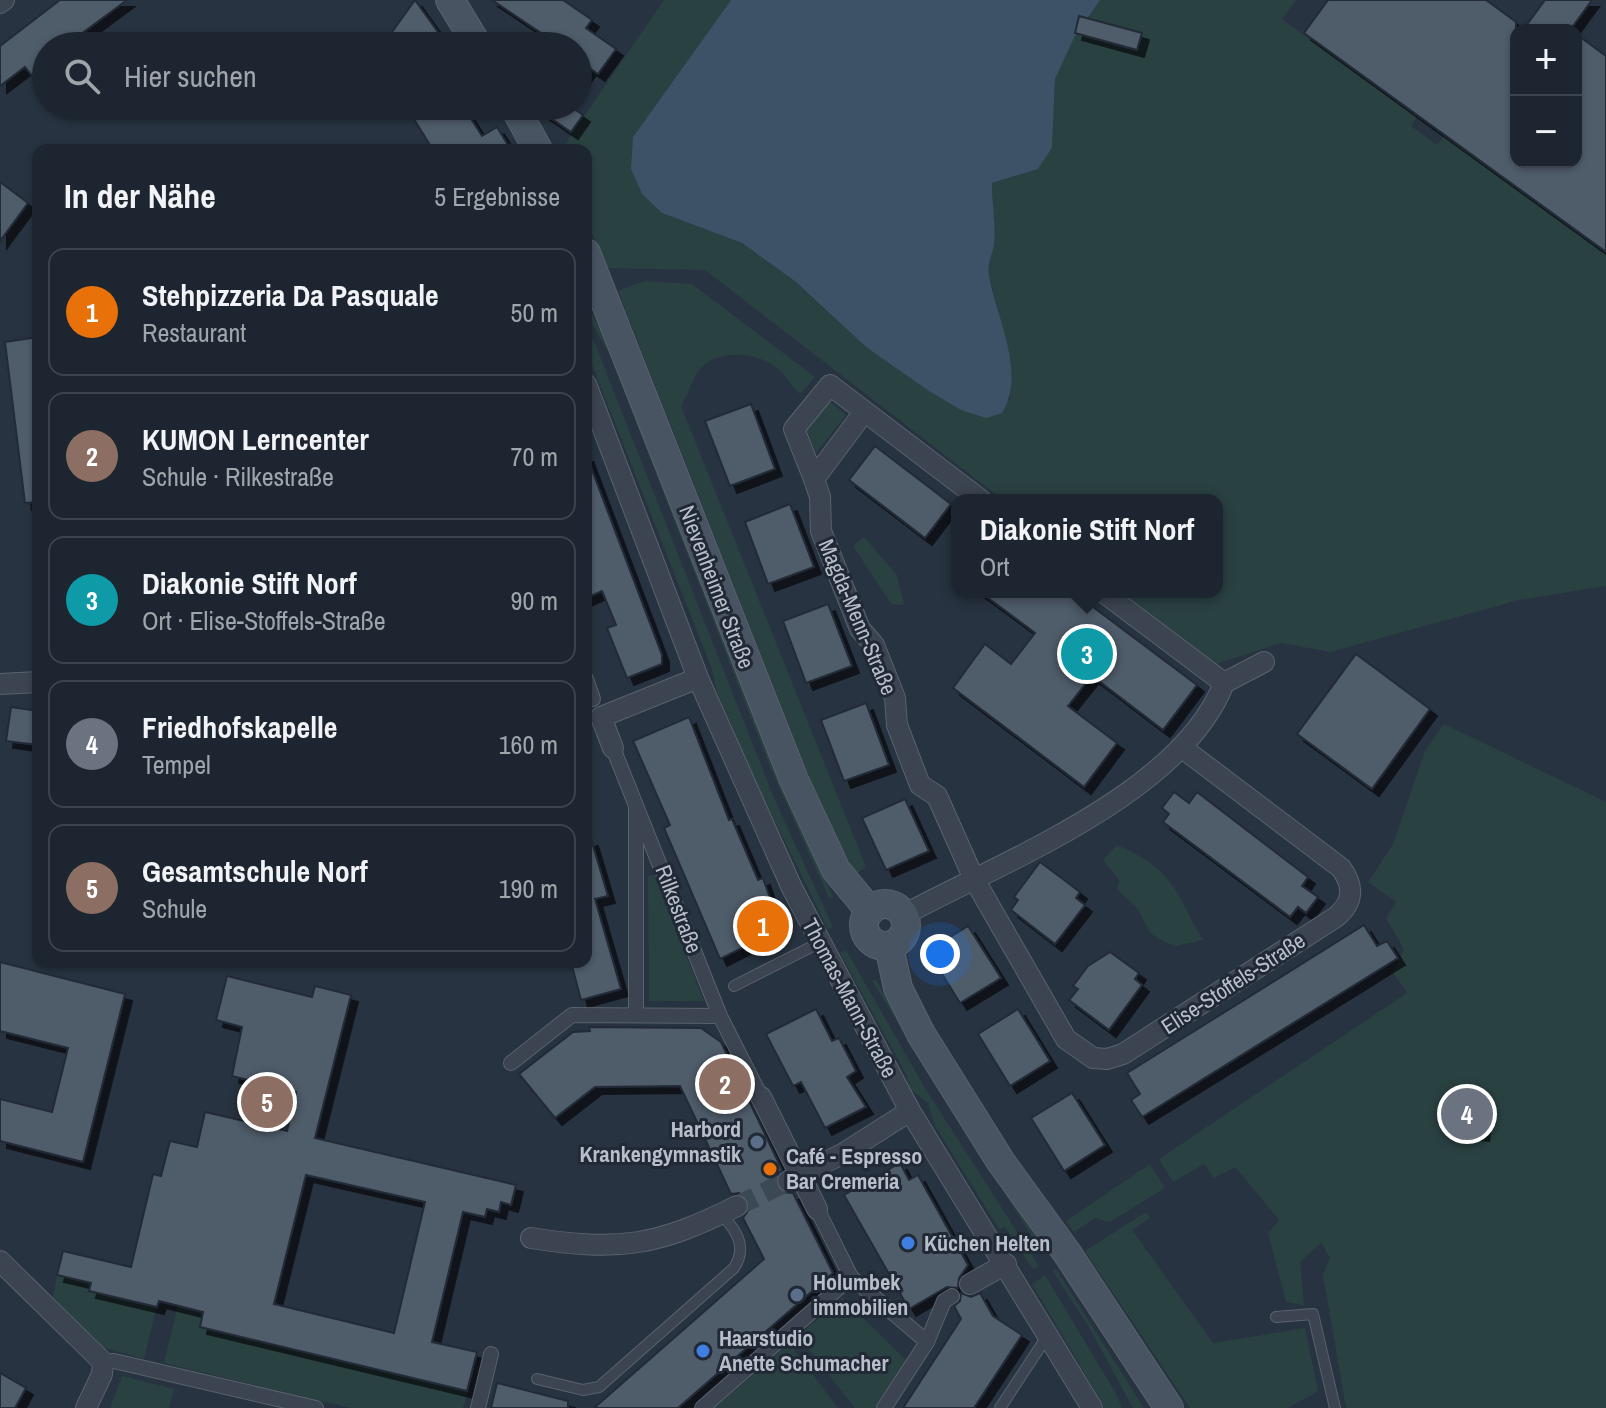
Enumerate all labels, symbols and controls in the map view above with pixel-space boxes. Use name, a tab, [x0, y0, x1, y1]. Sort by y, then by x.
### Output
map controls	[1510, 24, 1582, 168]
button: +	[1510, 24, 1582, 96]
search box	[32, 32, 592, 120]
icon: search	[60, 54, 104, 98]
text: Hier suchen	[124, 56, 257, 96]
button: −	[1510, 96, 1582, 168]
text: In der Nähe	[64, 173, 216, 219]
text: 5 Ergebnisse	[434, 179, 560, 214]
text: Stehpizzeria Da Pasquale	[142, 275, 439, 315]
text: 1	[86, 295, 98, 330]
text: 50 m	[511, 295, 558, 330]
text: Restaurant	[142, 315, 246, 350]
text: KUMON Lerncenter	[142, 419, 369, 459]
text: 2	[86, 439, 98, 474]
text: 70 m	[511, 439, 558, 474]
text: Schule · Rilkestraße	[142, 459, 334, 494]
popup	[951, 494, 1223, 598]
street label: Nievenheimer Straße	[672, 501, 762, 673]
text: Diakonie Stift Norf	[980, 509, 1194, 549]
street label: Magda-Menn-Straße	[812, 535, 904, 699]
text: Ort	[980, 549, 1009, 584]
text: Diakonie Stift Norf	[142, 563, 357, 603]
text: 3	[86, 583, 98, 618]
text: 90 m	[511, 583, 558, 618]
text: Ort · Elise-Stoffels-Straße	[142, 603, 386, 638]
pin: 3	[1061, 624, 1113, 684]
text: Friedhofskapelle	[142, 707, 338, 747]
text: 4	[86, 727, 98, 762]
text: 160 m	[499, 727, 558, 762]
text: Tempel	[142, 747, 211, 782]
text: Gesamtschule Norf	[142, 851, 368, 891]
street label: Rilkestraße	[648, 861, 710, 957]
text: 5	[86, 871, 98, 906]
text: 190 m	[499, 871, 558, 906]
text: Schule	[142, 891, 207, 926]
pin: 1	[737, 896, 789, 956]
street label: Thomas-Mann-Straße	[795, 913, 905, 1083]
street label: Elise-Stoffels-Straße	[1155, 925, 1311, 1041]
your location	[920, 934, 960, 974]
pin: 2	[699, 1054, 751, 1114]
pin: 5	[241, 1072, 293, 1132]
pin: 4	[1441, 1084, 1493, 1144]
place label: Harbord Krankengymnastik	[580, 1114, 742, 1169]
marker: Harbord Krankengymnastik	[748, 1133, 766, 1151]
place label: Café - Espresso Bar Cremeria	[786, 1141, 922, 1196]
marker: Café - Espresso Bar Cremeria	[761, 1160, 779, 1178]
place label: Küchen Helten	[924, 1228, 1050, 1258]
marker: Küchen Helten	[899, 1234, 917, 1252]
place label: Holumbek immobilien	[813, 1267, 908, 1322]
marker: Holumbek immobilien	[788, 1286, 806, 1304]
place label: Haarstudio Anette Schumacher	[719, 1323, 888, 1378]
marker: Haarstudio Anette Schumacher	[694, 1342, 712, 1360]

